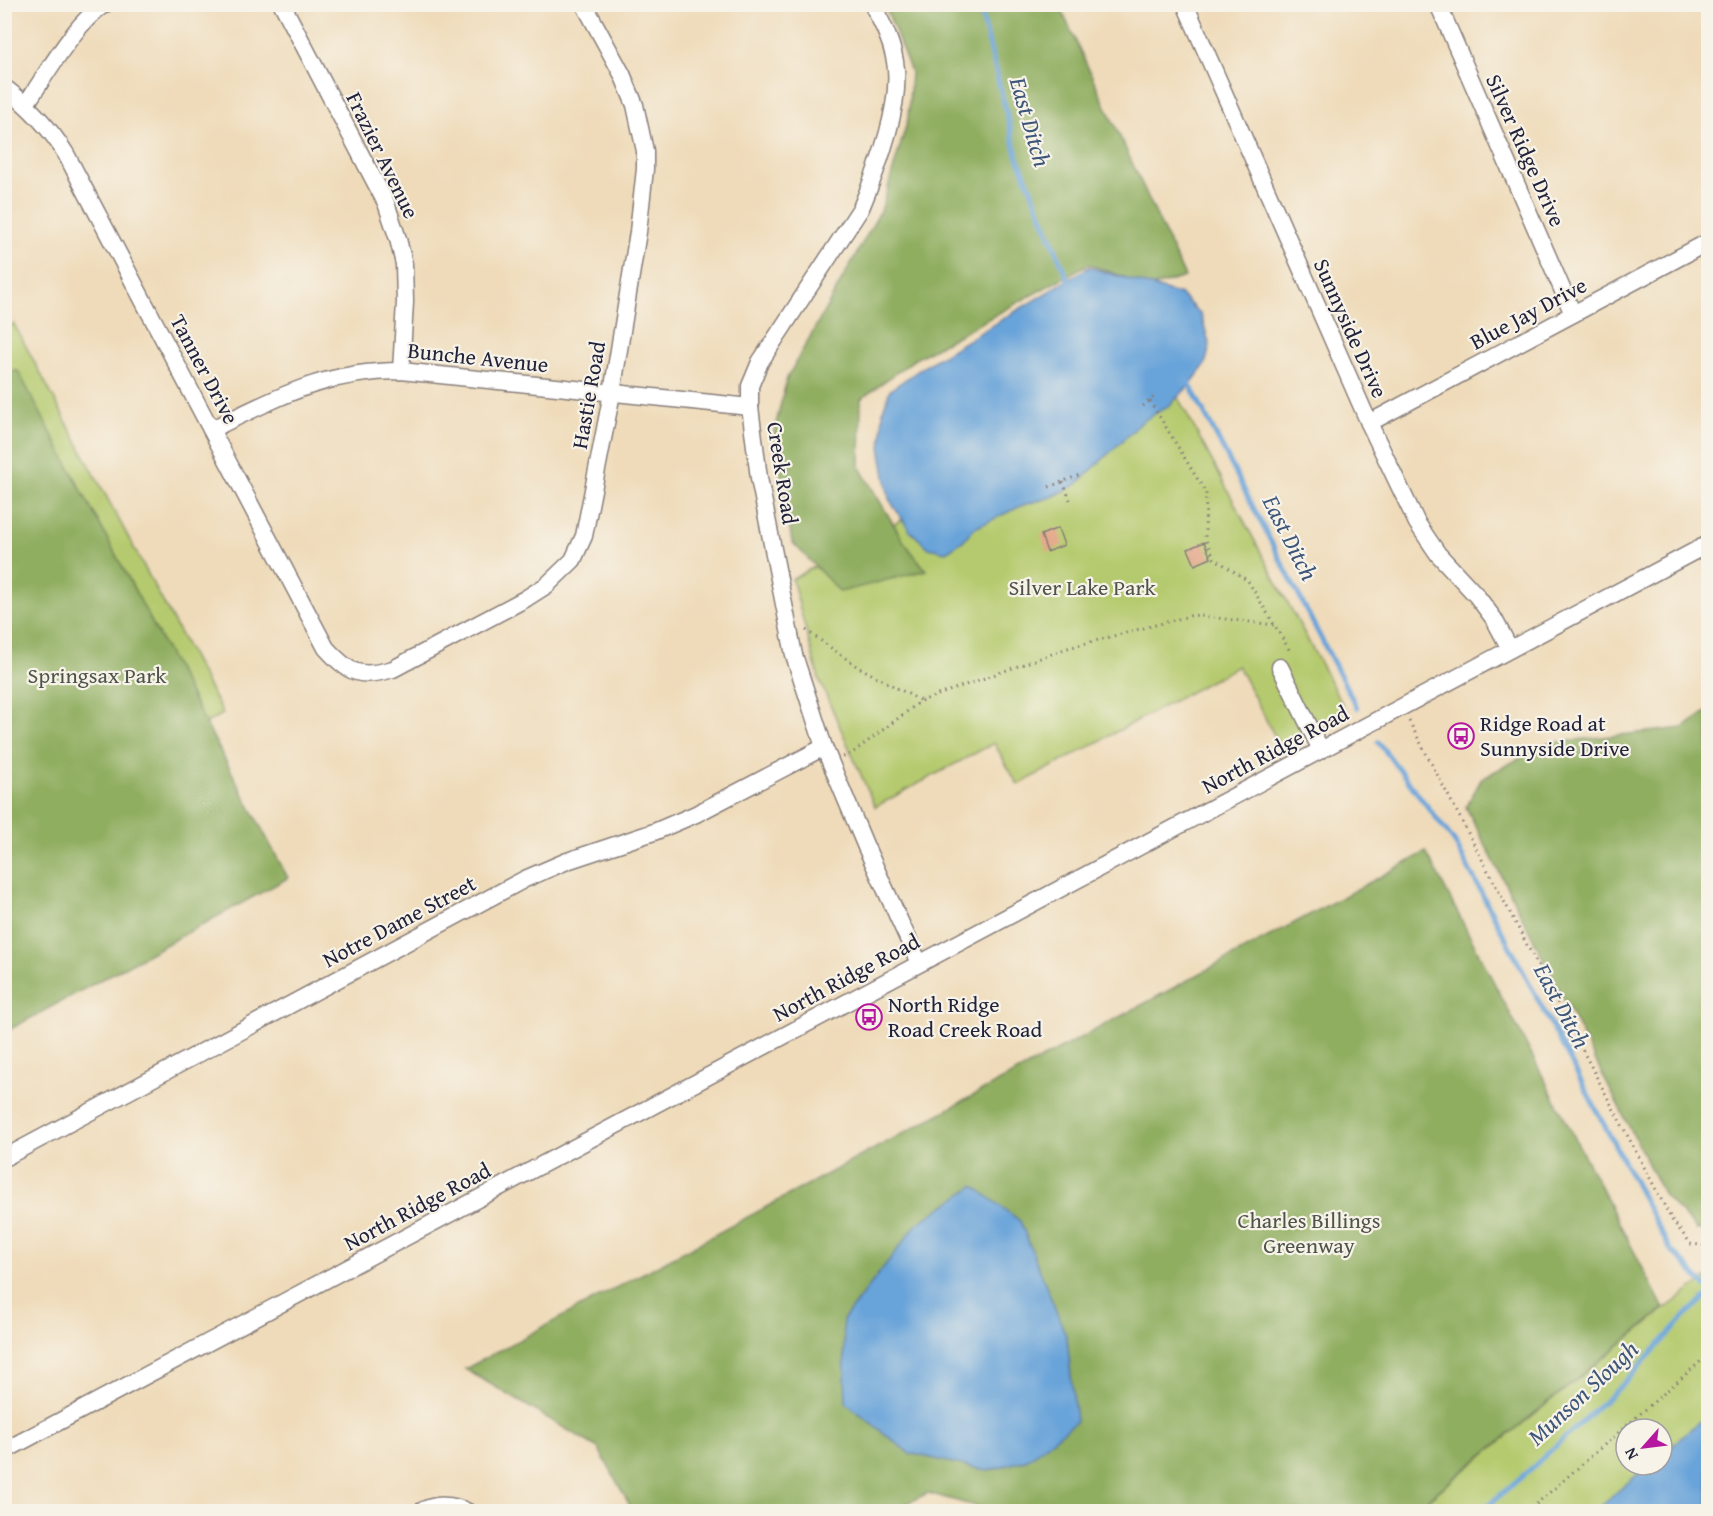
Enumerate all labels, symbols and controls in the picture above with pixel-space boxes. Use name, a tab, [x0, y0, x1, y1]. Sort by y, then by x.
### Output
street label: Silver Ridge Drive	[1478, 69, 1574, 231]
water label: East Ditch	[1001, 72, 1060, 171]
street label: Frazier Avenue	[338, 86, 428, 224]
street label: Sunnyside Drive	[1306, 253, 1396, 403]
street label: Blue Jay Drive	[1464, 269, 1592, 357]
street label: Tanner Drive	[163, 308, 247, 430]
street label: Bunche Avenue	[406, 334, 550, 380]
street label: Hastie Road	[563, 338, 613, 451]
street label: Creek Road	[759, 419, 807, 527]
water label: East Ditch	[1254, 488, 1327, 587]
park label: Silver Lake Park	[1008, 571, 1156, 603]
park label: Springsax Park	[28, 659, 167, 691]
street label: North Ridge Road	[1196, 697, 1354, 801]
place label: Ridge Road at Sunnyside Drive	[1480, 707, 1630, 764]
bus stop icon: Ridge Road at Sunnyside Drive	[1446, 721, 1476, 751]
street label: Notre Dame Street	[317, 867, 482, 975]
street label: North Ridge Road	[767, 925, 925, 1029]
water label: East Ditch	[1525, 956, 1600, 1055]
place label: North Ridge Road Creek Road	[888, 988, 1043, 1045]
bus stop icon: North Ridge Road Creek Road	[854, 1002, 884, 1032]
street label: North Ridge Road	[338, 1154, 496, 1258]
park label: Charles Billings Greenway	[1237, 1204, 1381, 1261]
water label: Munson Slough	[1519, 1332, 1646, 1453]
north arrow	[1614, 1417, 1674, 1477]
text: N	[1618, 1443, 1644, 1464]

